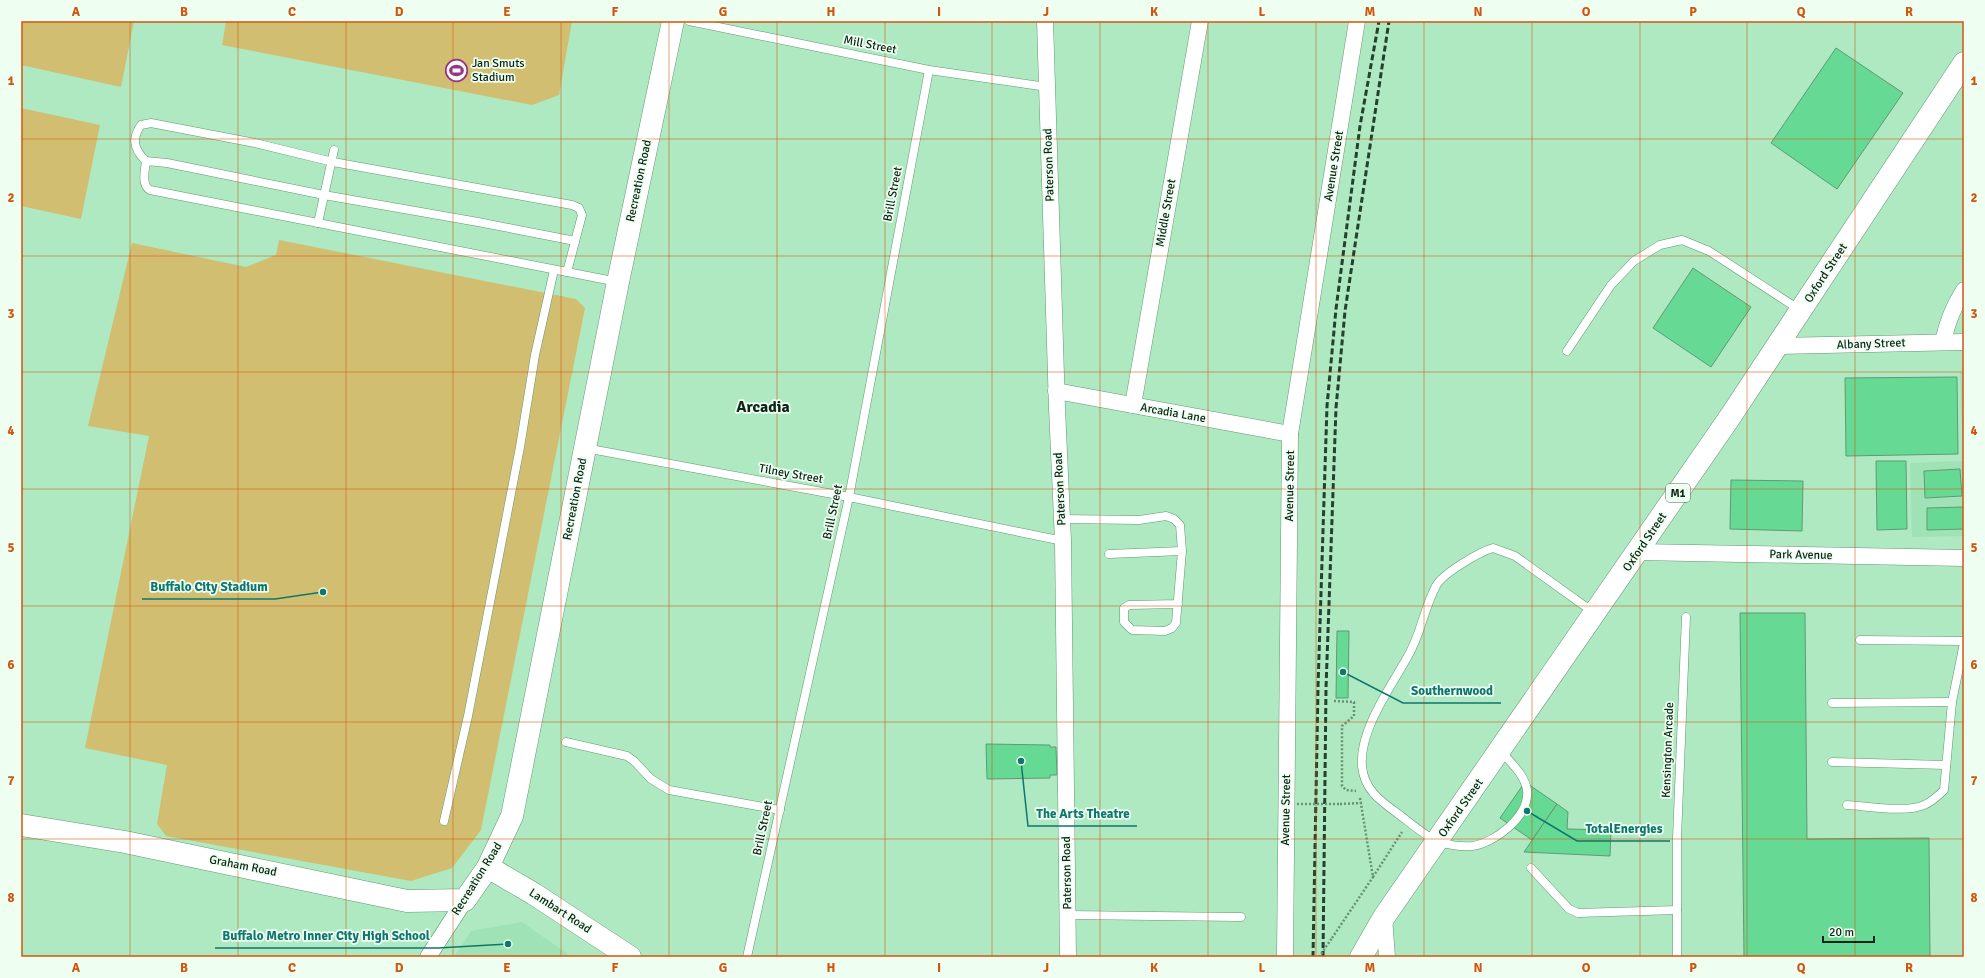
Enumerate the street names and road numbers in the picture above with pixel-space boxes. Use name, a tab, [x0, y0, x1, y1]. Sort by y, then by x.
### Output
street label: Mill Street	[842, 33, 898, 57]
street label: Paterson Road	[1040, 128, 1058, 202]
street label: Avenue Street	[1321, 130, 1347, 202]
street label: Recreation Road	[623, 139, 655, 223]
street label: Brill Street	[880, 165, 906, 223]
street label: Middle Street	[1153, 178, 1179, 248]
street label: Oxford Street	[1801, 240, 1851, 306]
street label: Albany Street	[1836, 335, 1906, 353]
street label: Arcadia Lane	[1139, 400, 1207, 426]
street label: Avenue Street	[1282, 450, 1298, 522]
street label: Paterson Road	[1051, 452, 1069, 526]
street label: Recreation Road	[560, 457, 590, 541]
street label: Tilney Street	[758, 461, 824, 487]
street label: Brill Street	[820, 483, 846, 541]
road number: M1	[1666, 484, 1690, 502]
street label: Oxford Street	[1620, 510, 1670, 574]
street label: Park Avenue	[1769, 547, 1833, 563]
street label: Kensington Arcade	[1659, 702, 1677, 798]
street label: Avenue Street	[1278, 774, 1294, 846]
street label: Oxford Street	[1435, 776, 1487, 840]
street label: Brill Street	[750, 799, 776, 857]
street label: Paterson Road	[1059, 836, 1075, 910]
street label: Recreation Road	[449, 840, 505, 918]
street label: Graham Road	[208, 852, 278, 880]
street label: Lambart Road	[526, 885, 594, 937]

